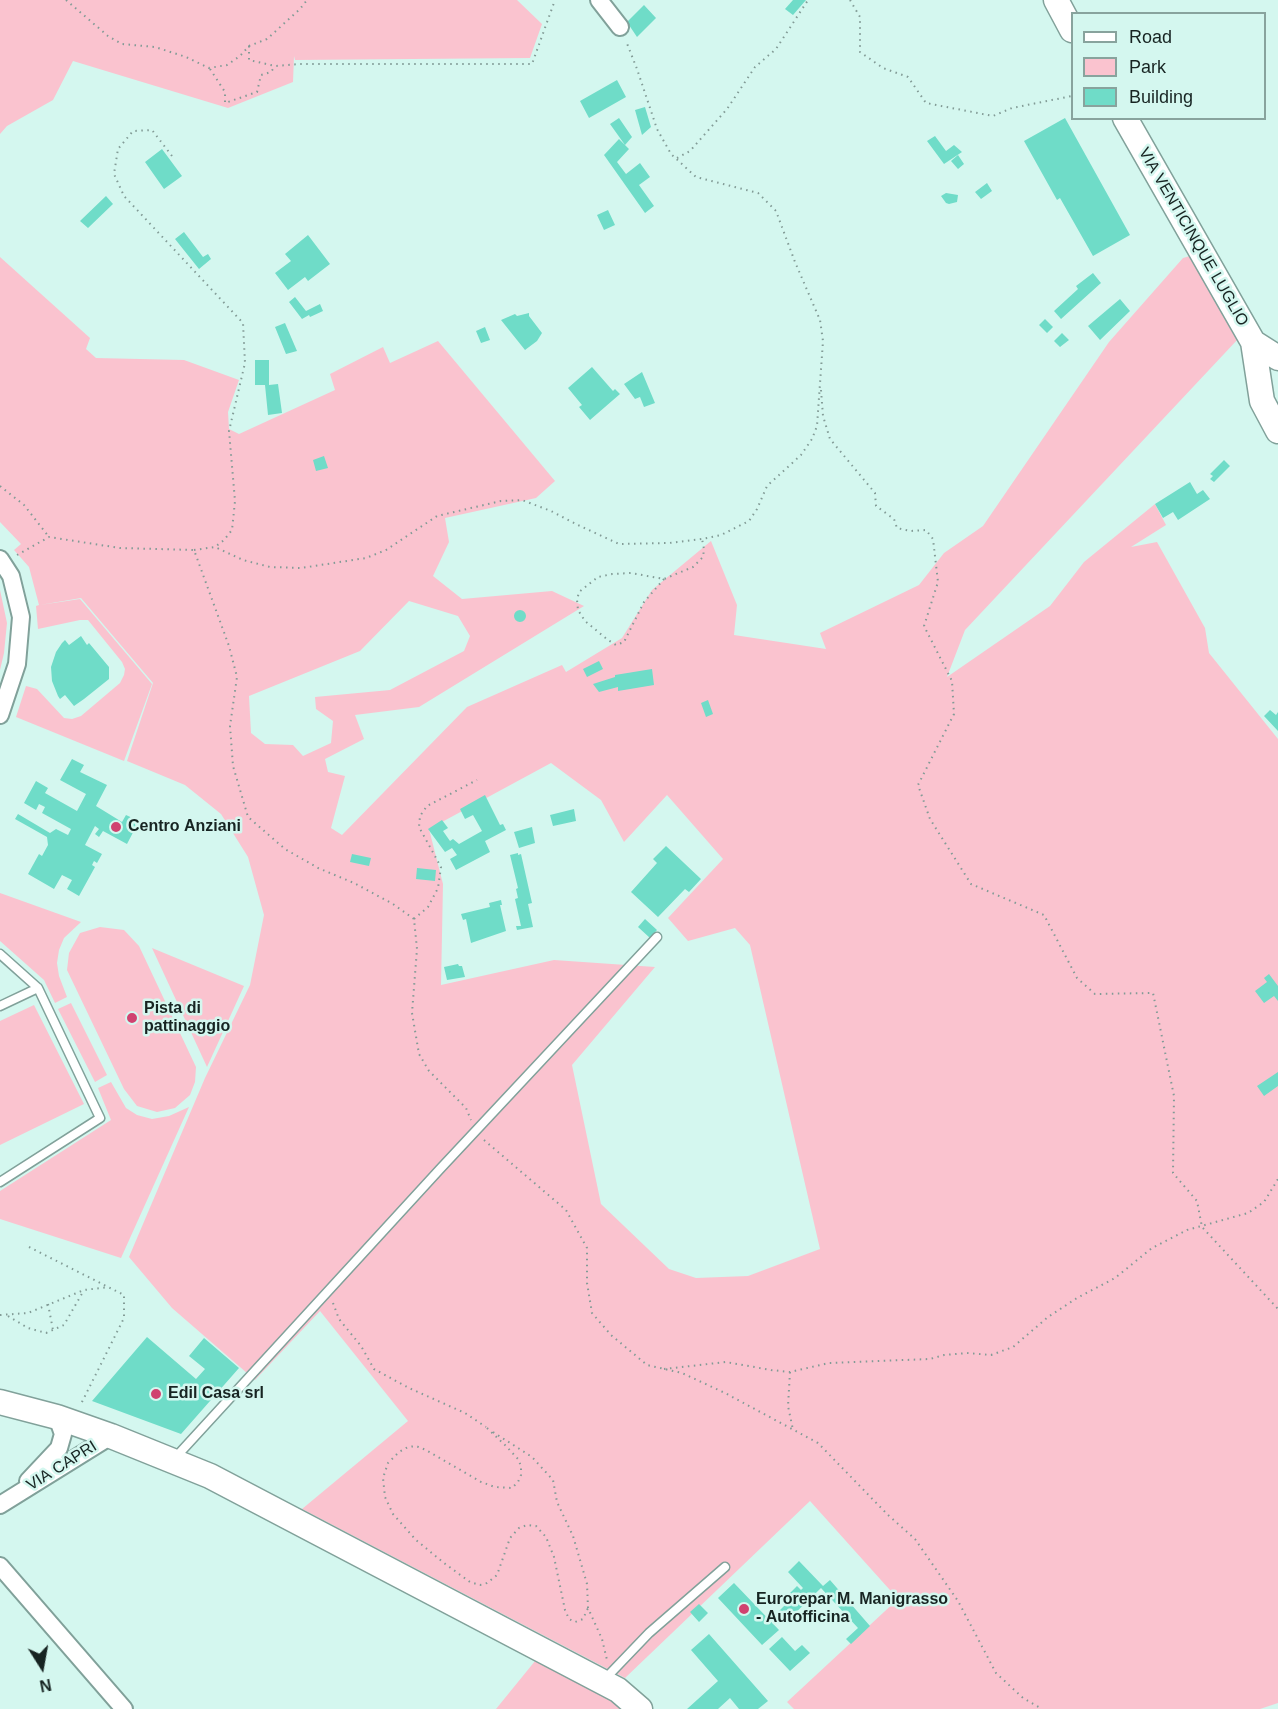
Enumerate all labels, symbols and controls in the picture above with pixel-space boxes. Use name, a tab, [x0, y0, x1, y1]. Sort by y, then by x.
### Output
legend	[1071, 12, 1266, 120]
text: Road	[1129, 27, 1172, 47]
text: Park	[1129, 57, 1166, 77]
text: Building	[1129, 87, 1193, 107]
street label: VIA VENTICINQUE LUGLIO	[1134, 144, 1252, 330]
place label: Centro Anziani	[128, 817, 241, 837]
marker: Centro Anziani	[109, 820, 123, 834]
place label: Pista di pattinaggio	[144, 999, 230, 1037]
marker: Pista di pattinaggio	[125, 1011, 139, 1025]
place label: Edil Casa srl	[168, 1384, 264, 1404]
marker: Edil Casa srl	[149, 1387, 163, 1401]
street label: VIA CAPRI	[23, 1437, 101, 1495]
place label: Eurorepar M. Manigrasso - Autofficina	[756, 1590, 948, 1628]
marker: Eurorepar M. Manigrasso - Autofficina	[737, 1602, 751, 1616]
north arrow	[12, 1637, 72, 1697]
text: N	[38, 1676, 53, 1695]

